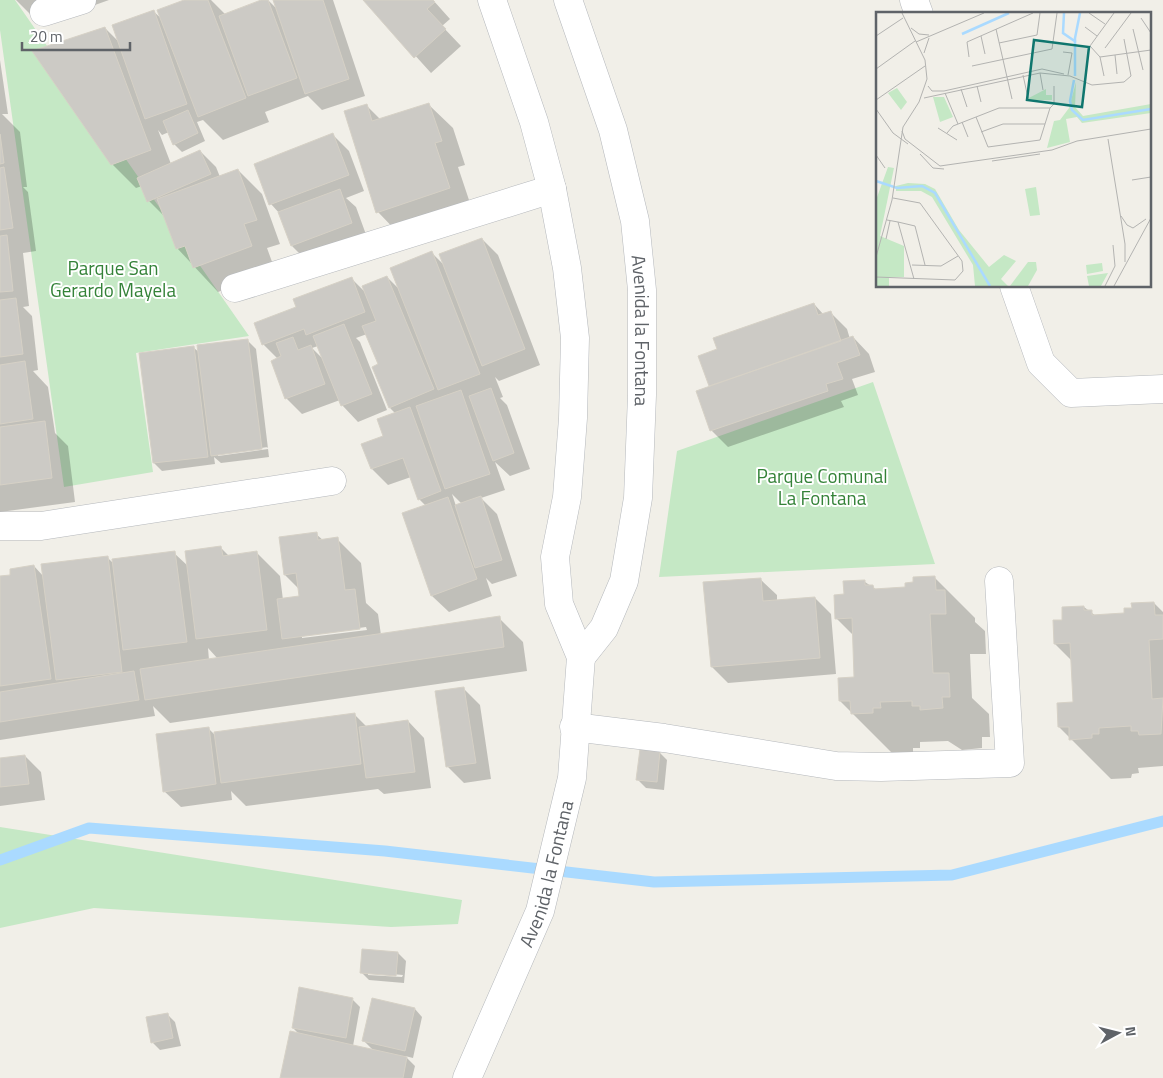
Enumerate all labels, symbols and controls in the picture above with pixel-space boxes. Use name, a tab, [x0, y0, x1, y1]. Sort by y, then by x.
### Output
inset map	[876, 12, 1150, 288]
scale bar	[22, 20, 130, 52]
text: 20 m	[30, 25, 63, 48]
park label: Parque San Gerardo Mayela	[50, 253, 176, 304]
street label: Avenida la Fontana	[625, 253, 657, 407]
park label: Parque Comunal La Fontana	[756, 461, 888, 512]
street label: Avenida la Fontana	[511, 797, 580, 951]
north arrow	[1093, 1008, 1143, 1058]
text: N	[1120, 1025, 1142, 1037]

